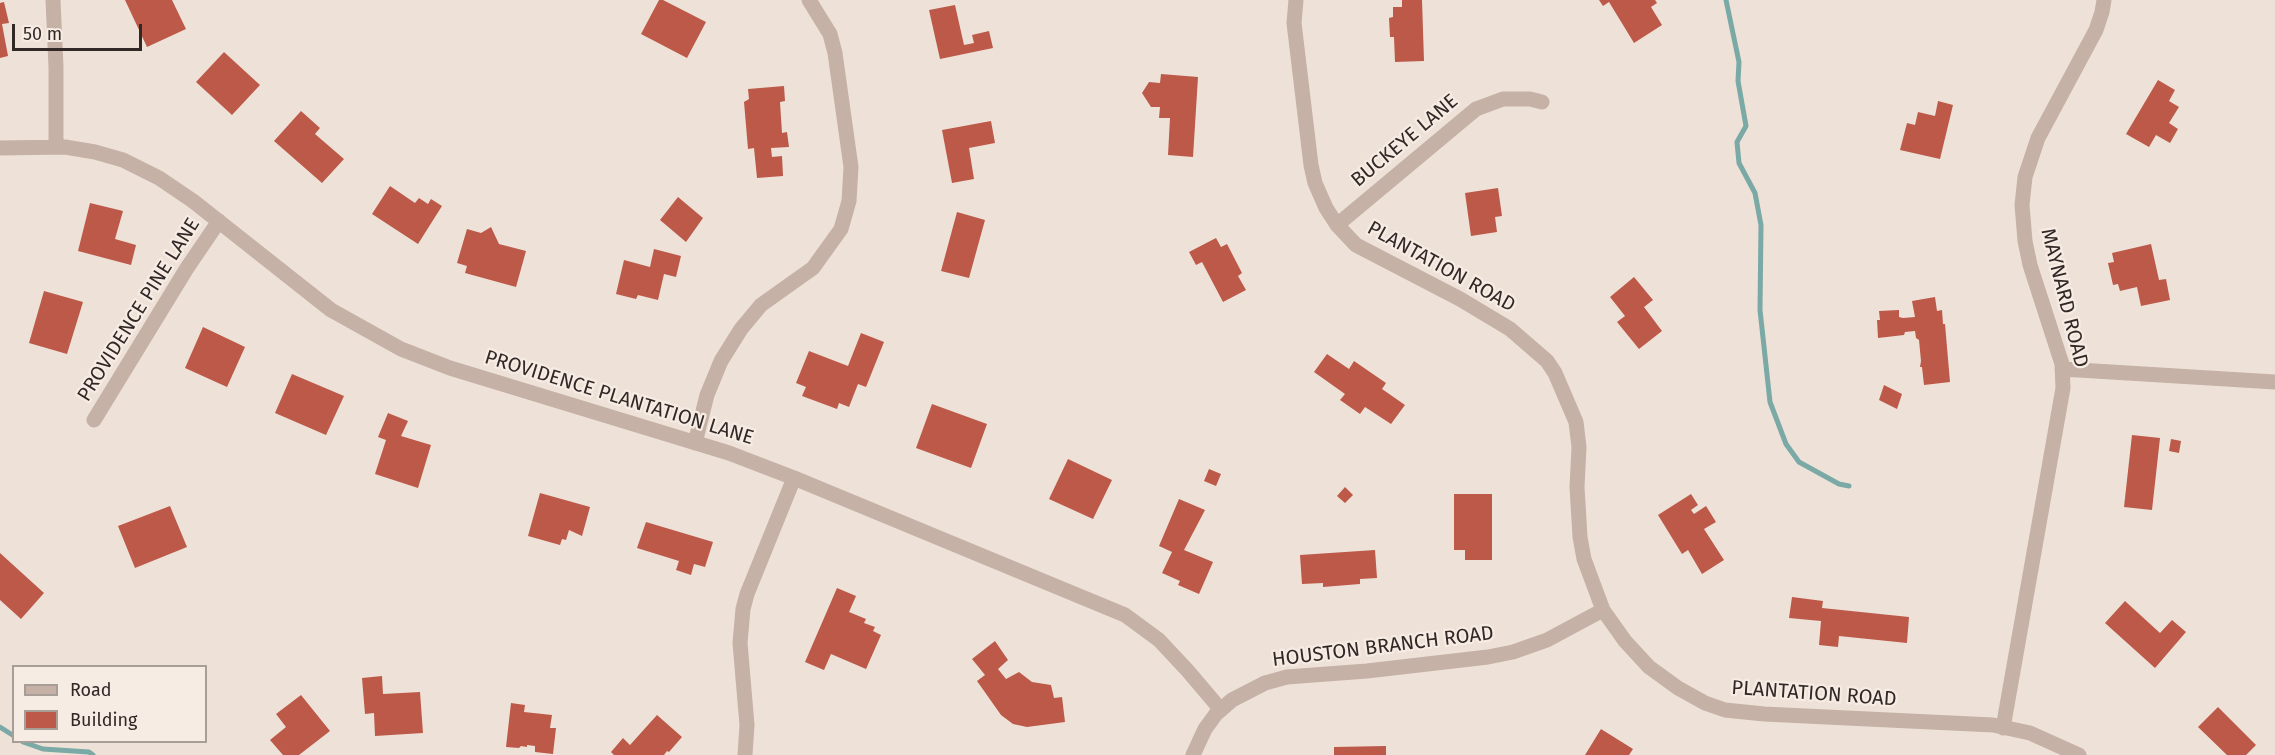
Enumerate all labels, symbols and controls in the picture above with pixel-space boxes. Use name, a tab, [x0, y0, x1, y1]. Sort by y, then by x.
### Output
scale bar	[15, 12, 146, 50]
text: 50 m	[23, 23, 62, 45]
street label: BUCKEYE LANE	[1347, 89, 1463, 193]
street label: PROVIDENCE PINE LANE	[73, 214, 205, 406]
street label: PLANTATION ROAD	[1363, 216, 1519, 318]
street label: MAYNARD ROAD	[2035, 226, 2093, 370]
street label: PROVIDENCE PLANTATION LANE	[482, 346, 756, 450]
street label: HOUSTON BRANCH ROAD	[1271, 622, 1495, 672]
legend	[12, 665, 207, 743]
street label: PLANTATION ROAD	[1731, 676, 1897, 712]
text: Road	[70, 679, 112, 701]
text: Building	[70, 709, 137, 731]

